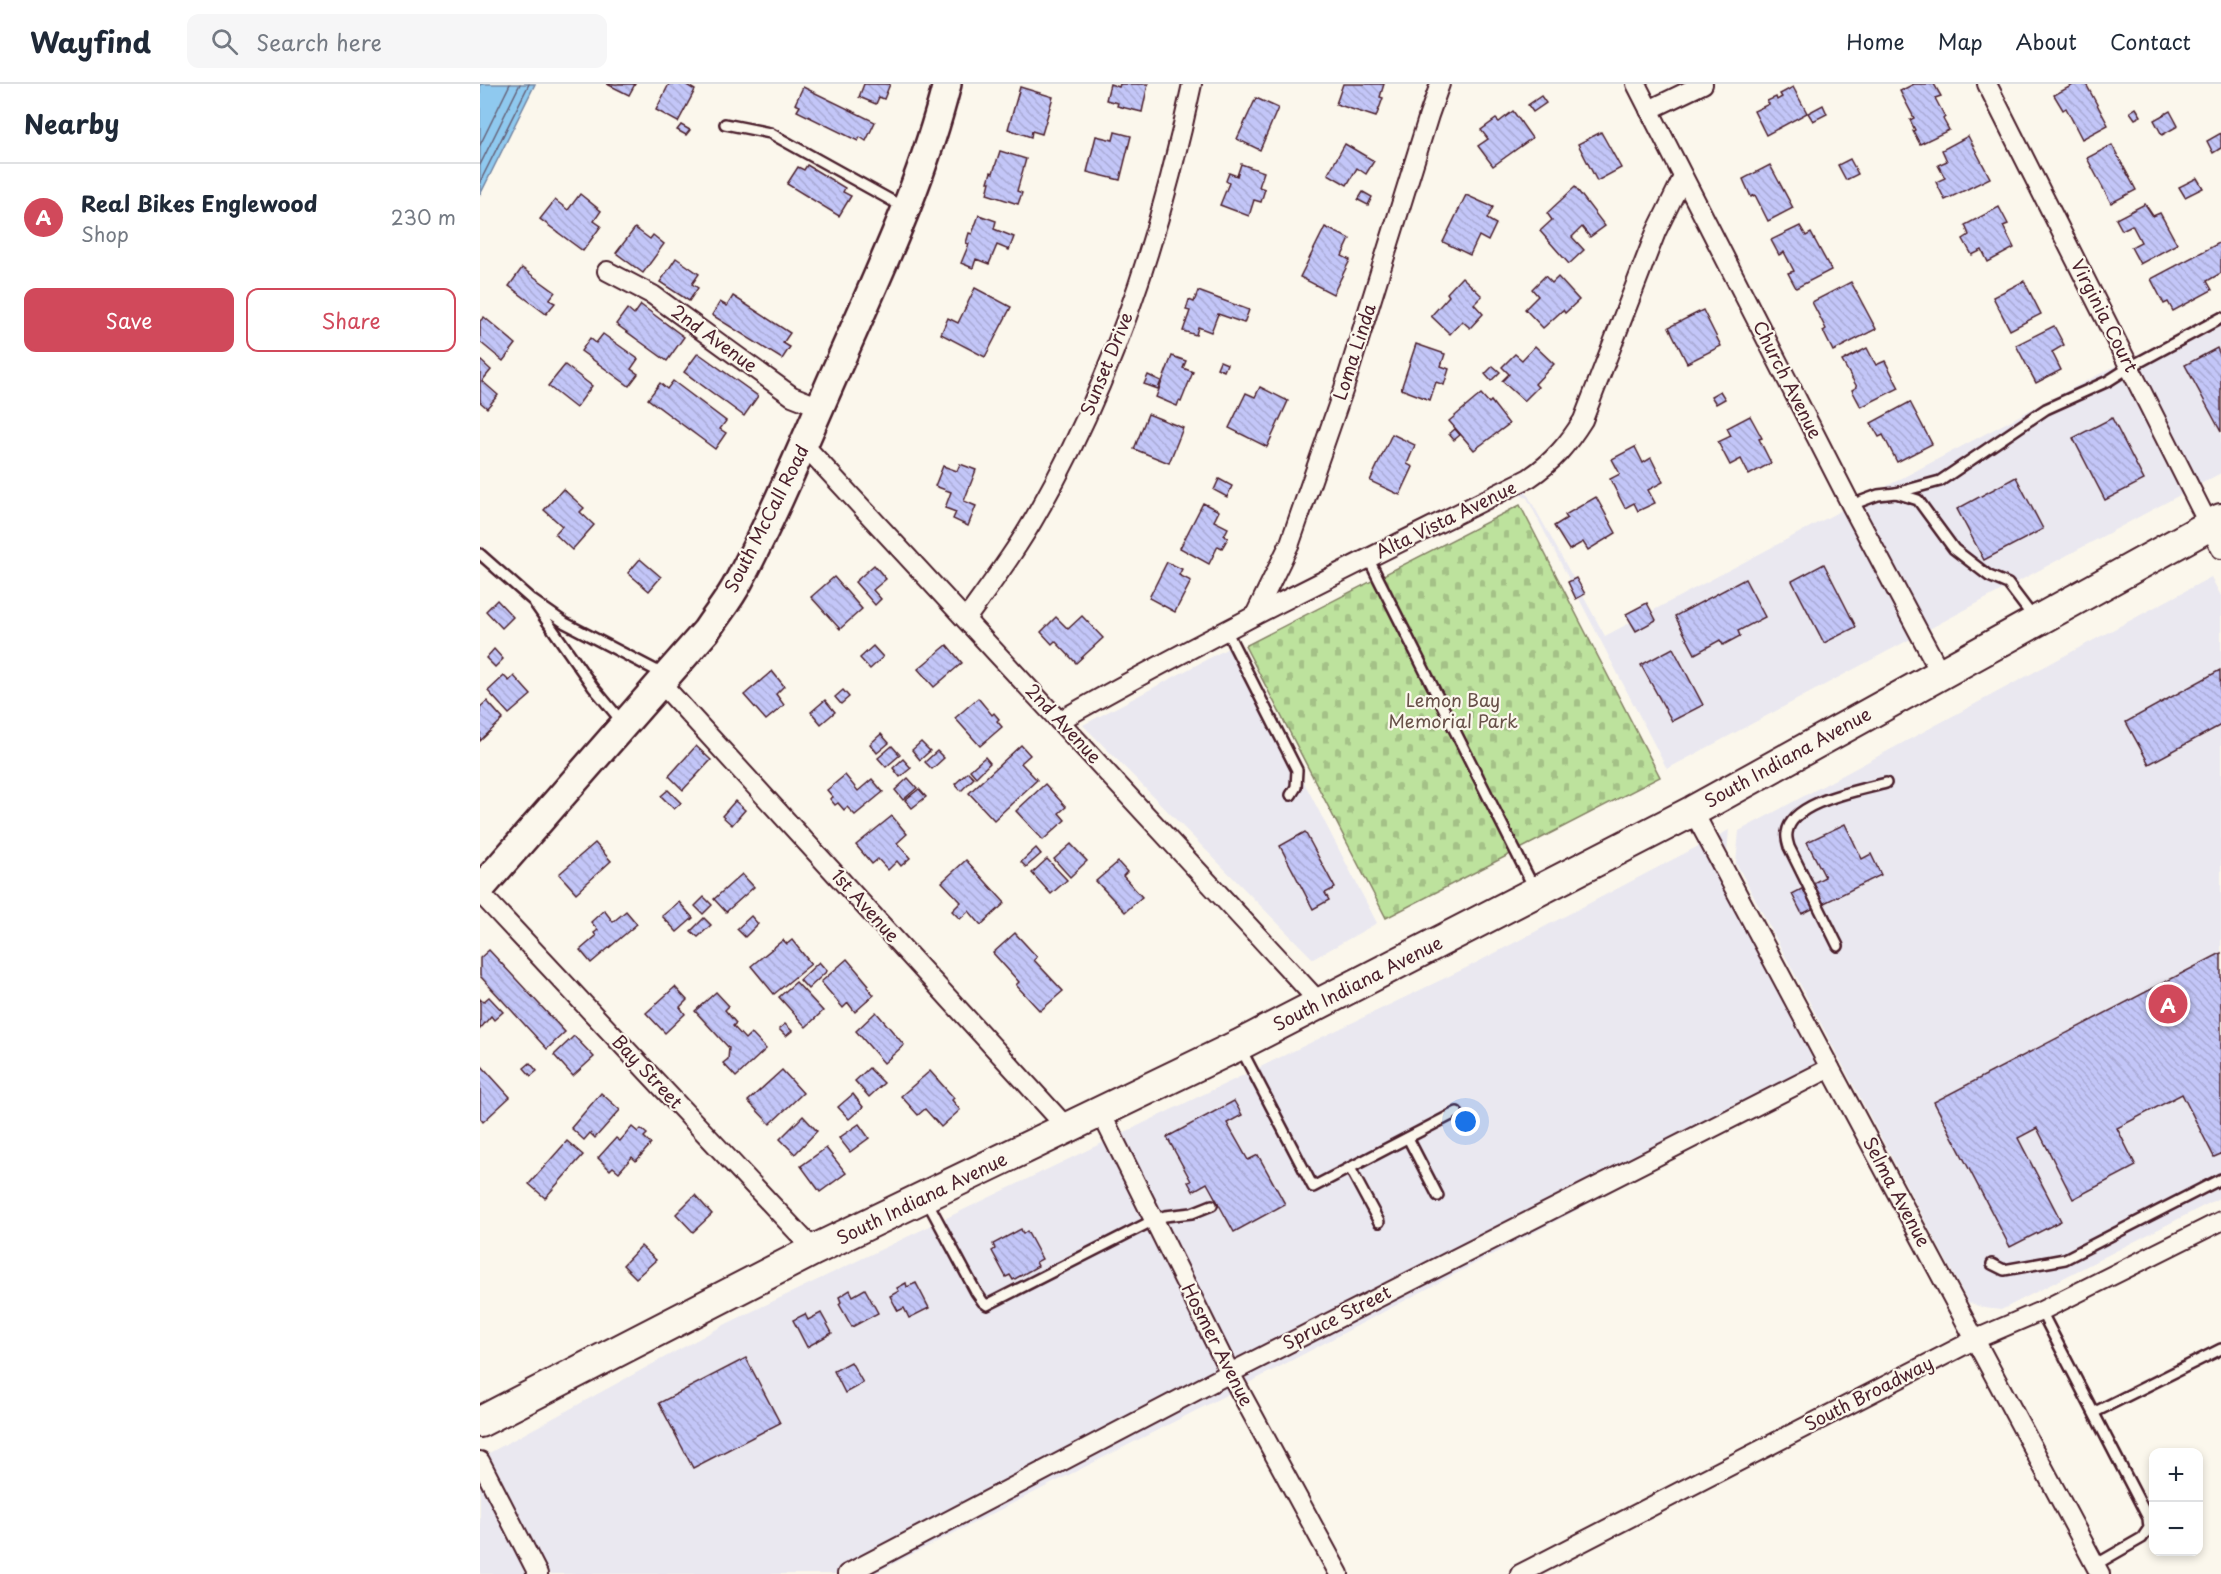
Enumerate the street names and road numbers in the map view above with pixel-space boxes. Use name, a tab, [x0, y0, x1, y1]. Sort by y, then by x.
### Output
street label: Virginia Court	[2065, 254, 2145, 377]
street label: 2nd Avenue	[666, 297, 764, 378]
street label: Loma Linda	[1325, 300, 1382, 403]
street label: Sunset Drive	[1073, 307, 1139, 419]
street label: Church Avenue	[1747, 316, 1830, 443]
street label: South McCall Road	[717, 440, 815, 597]
street label: Alta Vista Avenue	[1370, 473, 1520, 564]
street label: 2nd Avenue	[1020, 677, 1108, 769]
street label: South Indiana Avenue	[1699, 700, 1876, 814]
street label: 1st Avenue	[826, 862, 907, 948]
street label: South Indiana Avenue	[1268, 928, 1447, 1037]
street label: Bay Street	[607, 1028, 690, 1114]
street label: Selma Avenue	[1857, 1131, 1938, 1251]
street label: South Indiana Avenue	[832, 1145, 1011, 1251]
street label: Hosmer Avenue	[1176, 1278, 1261, 1411]
street label: Spruce Street	[1277, 1278, 1395, 1356]
street label: South Broadway	[1799, 1349, 1937, 1437]

